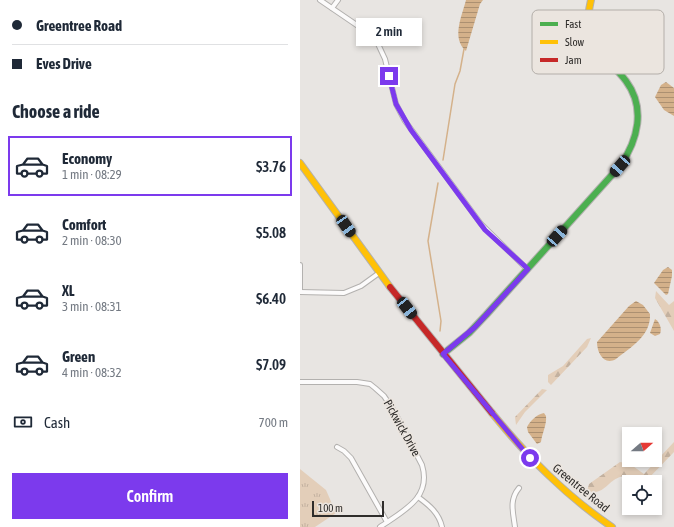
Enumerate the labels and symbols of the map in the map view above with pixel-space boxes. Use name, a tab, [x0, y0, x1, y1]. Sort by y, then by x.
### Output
legend	[532, 10, 664, 74]
callout: 2 min	[356, 18, 422, 46]
text: Fast	[565, 18, 581, 30]
text: Slow	[565, 36, 584, 48]
text: Jam	[565, 54, 582, 66]
route end	[380, 67, 398, 85]
car	[608, 153, 632, 179]
car	[334, 213, 358, 239]
car	[545, 223, 569, 249]
car	[395, 295, 419, 321]
street label: Pickwick Drive	[381, 397, 423, 459]
north arrow	[622, 427, 662, 467]
route start	[521, 449, 539, 467]
street label: Greentree Road	[550, 461, 612, 515]
scale bar	[312, 499, 384, 518]

